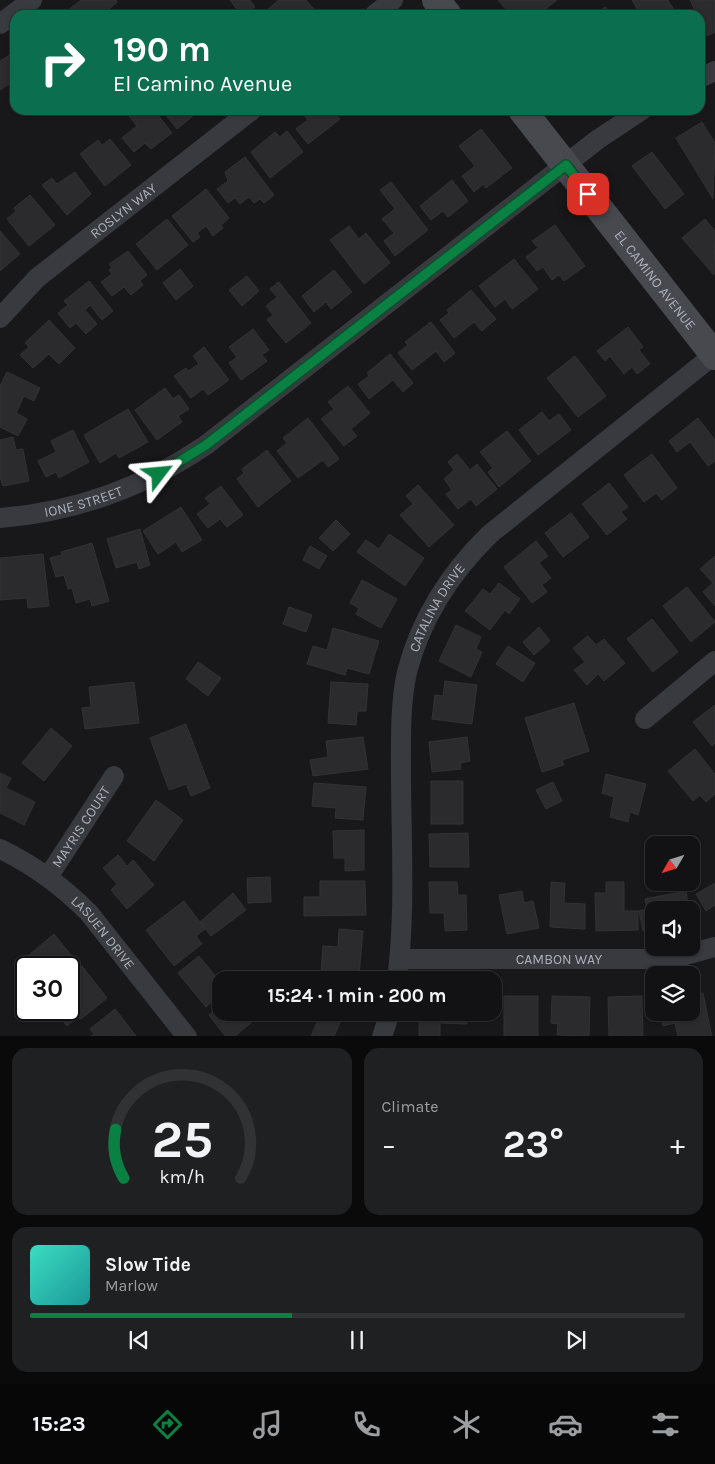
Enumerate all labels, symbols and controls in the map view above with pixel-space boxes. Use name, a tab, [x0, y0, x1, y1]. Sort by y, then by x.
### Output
text: 190 m	[113, 29, 211, 70]
icon: right	[30, 30, 95, 95]
text: El Camino Avenue	[113, 71, 292, 97]
pin	[567, 173, 609, 215]
street label: ROSLYN WAY	[87, 180, 160, 242]
icon: arrive	[574, 180, 602, 208]
street label: EL CAMINO AVENUE	[611, 227, 699, 334]
position arrow	[132, 447, 184, 499]
street label: IONE STREET	[43, 482, 125, 521]
street label: CATALINA DRIVE	[406, 560, 469, 654]
street label: MAYRIS COURT	[48, 783, 114, 871]
north arrow	[645, 836, 700, 891]
map controls	[645, 836, 700, 1021]
street label: LASUEN DRIVE	[67, 892, 138, 973]
button: sound	[645, 901, 700, 956]
street label: CAMBON WAY	[516, 951, 603, 968]
speed limit sign: 30	[15, 956, 80, 1021]
button: layers	[645, 966, 700, 1021]
text: 15:24 · 1 min · 200 m	[267, 985, 447, 1007]
text: Climate	[382, 1097, 439, 1116]
text: 25	[151, 1109, 213, 1170]
text: 23°	[503, 1122, 564, 1167]
text: −	[382, 1128, 396, 1161]
text: +	[670, 1128, 685, 1161]
text: km/h	[159, 1167, 204, 1188]
text: Slow Tide	[105, 1254, 191, 1276]
text: Marlow	[105, 1276, 158, 1295]
icon: previous	[125, 1326, 153, 1354]
icon: pause	[343, 1326, 371, 1354]
icon: next	[562, 1326, 590, 1354]
icon: directions	[150, 1407, 185, 1442]
icon: music	[250, 1407, 285, 1442]
icon: phone	[349, 1407, 384, 1442]
icon: climate	[449, 1407, 484, 1442]
icon: car	[548, 1407, 583, 1442]
icon: filters	[648, 1407, 683, 1442]
text: 15:23	[32, 1411, 86, 1437]

